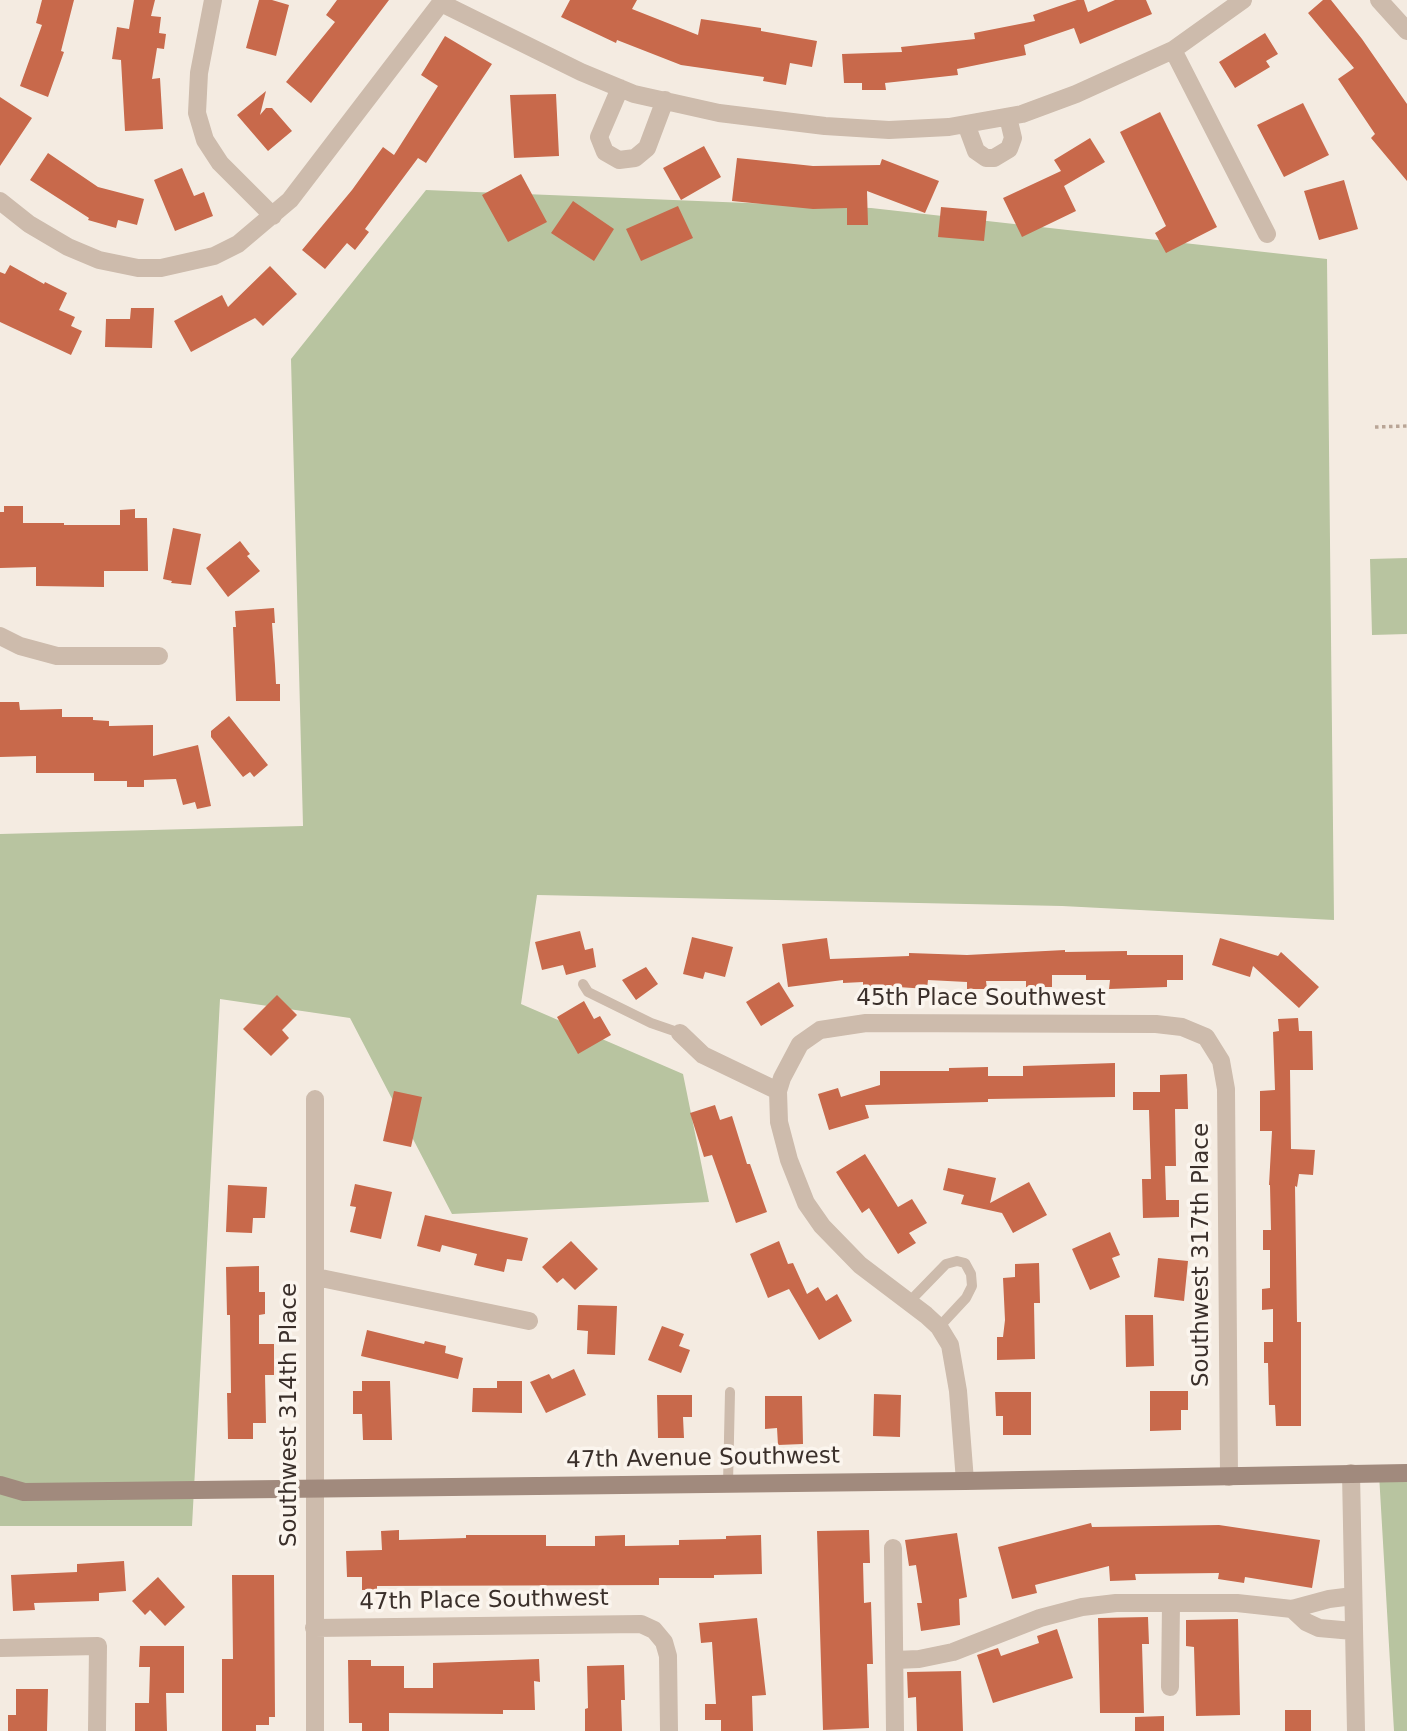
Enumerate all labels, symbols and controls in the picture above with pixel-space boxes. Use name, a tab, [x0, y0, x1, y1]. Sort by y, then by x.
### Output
street label: 45th Place Southwest	[856, 985, 1106, 1013]
street label: Southwest 317th Place	[1188, 1123, 1216, 1387]
street label: Southwest 314th Place	[276, 1283, 304, 1547]
street label: 47th Avenue Southwest	[566, 1443, 840, 1475]
street label: 47th Place Southwest	[359, 1585, 609, 1617]

